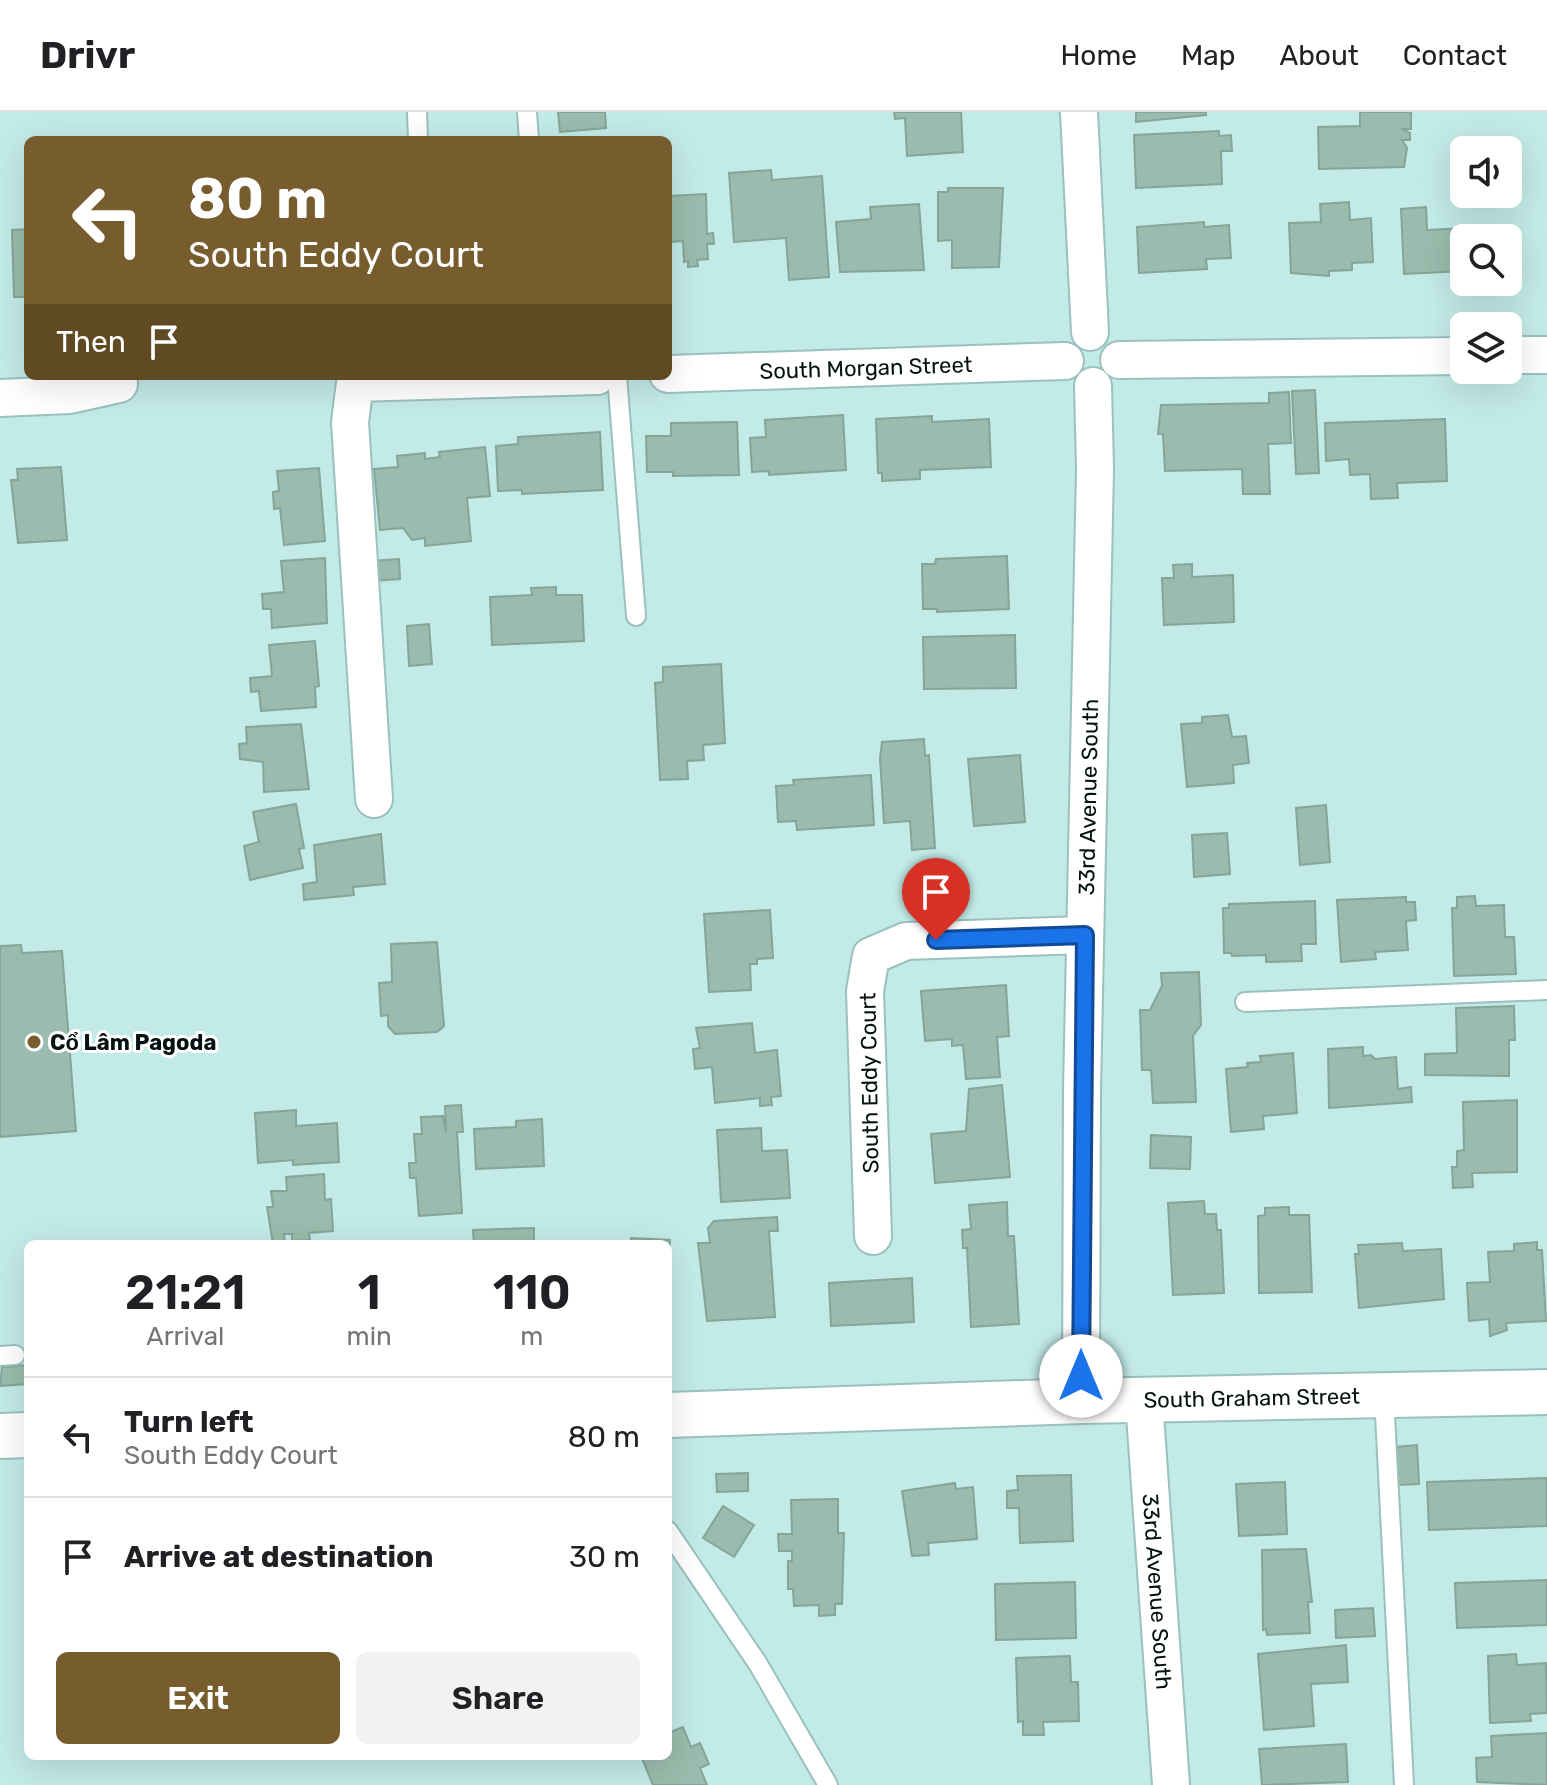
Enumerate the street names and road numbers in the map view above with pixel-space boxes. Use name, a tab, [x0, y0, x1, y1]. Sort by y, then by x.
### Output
street label: South Morgan Street	[759, 351, 973, 385]
street label: 33rd Avenue South	[1073, 699, 1104, 896]
street label: South Eddy Court	[854, 992, 885, 1174]
street label: South Graham Street	[1143, 1383, 1361, 1414]
street label: 33rd Avenue South	[1137, 1493, 1177, 1691]

